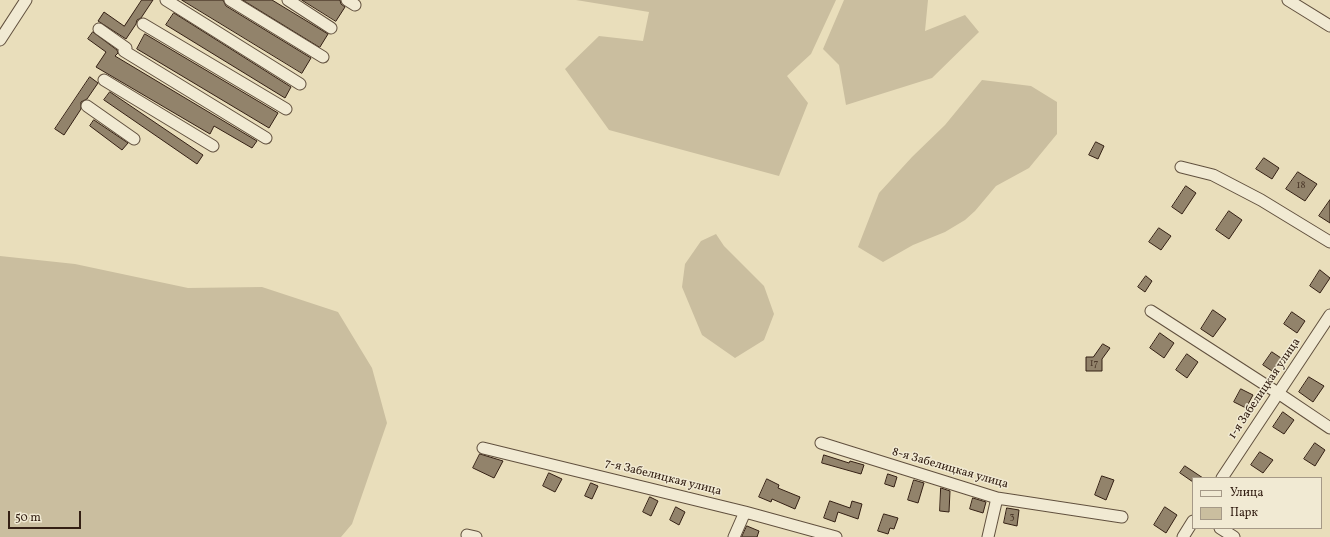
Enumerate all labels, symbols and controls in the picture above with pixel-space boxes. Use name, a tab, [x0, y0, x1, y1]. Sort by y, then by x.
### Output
house number: 18	[1297, 180, 1305, 192]
street label: 1-я Забелицкая улица	[1226, 336, 1304, 442]
house number: 17	[1090, 358, 1098, 370]
street label: 8-я Забелицкая улица	[890, 445, 1010, 493]
street label: 7-я Забелицкая улица	[603, 457, 723, 499]
legend	[1192, 477, 1322, 529]
text: Улица	[1230, 485, 1263, 501]
scale bar	[10, 503, 83, 529]
text: Парк	[1230, 505, 1258, 521]
text: 50 m	[15, 510, 41, 526]
house number: 3	[1009, 511, 1015, 523]

